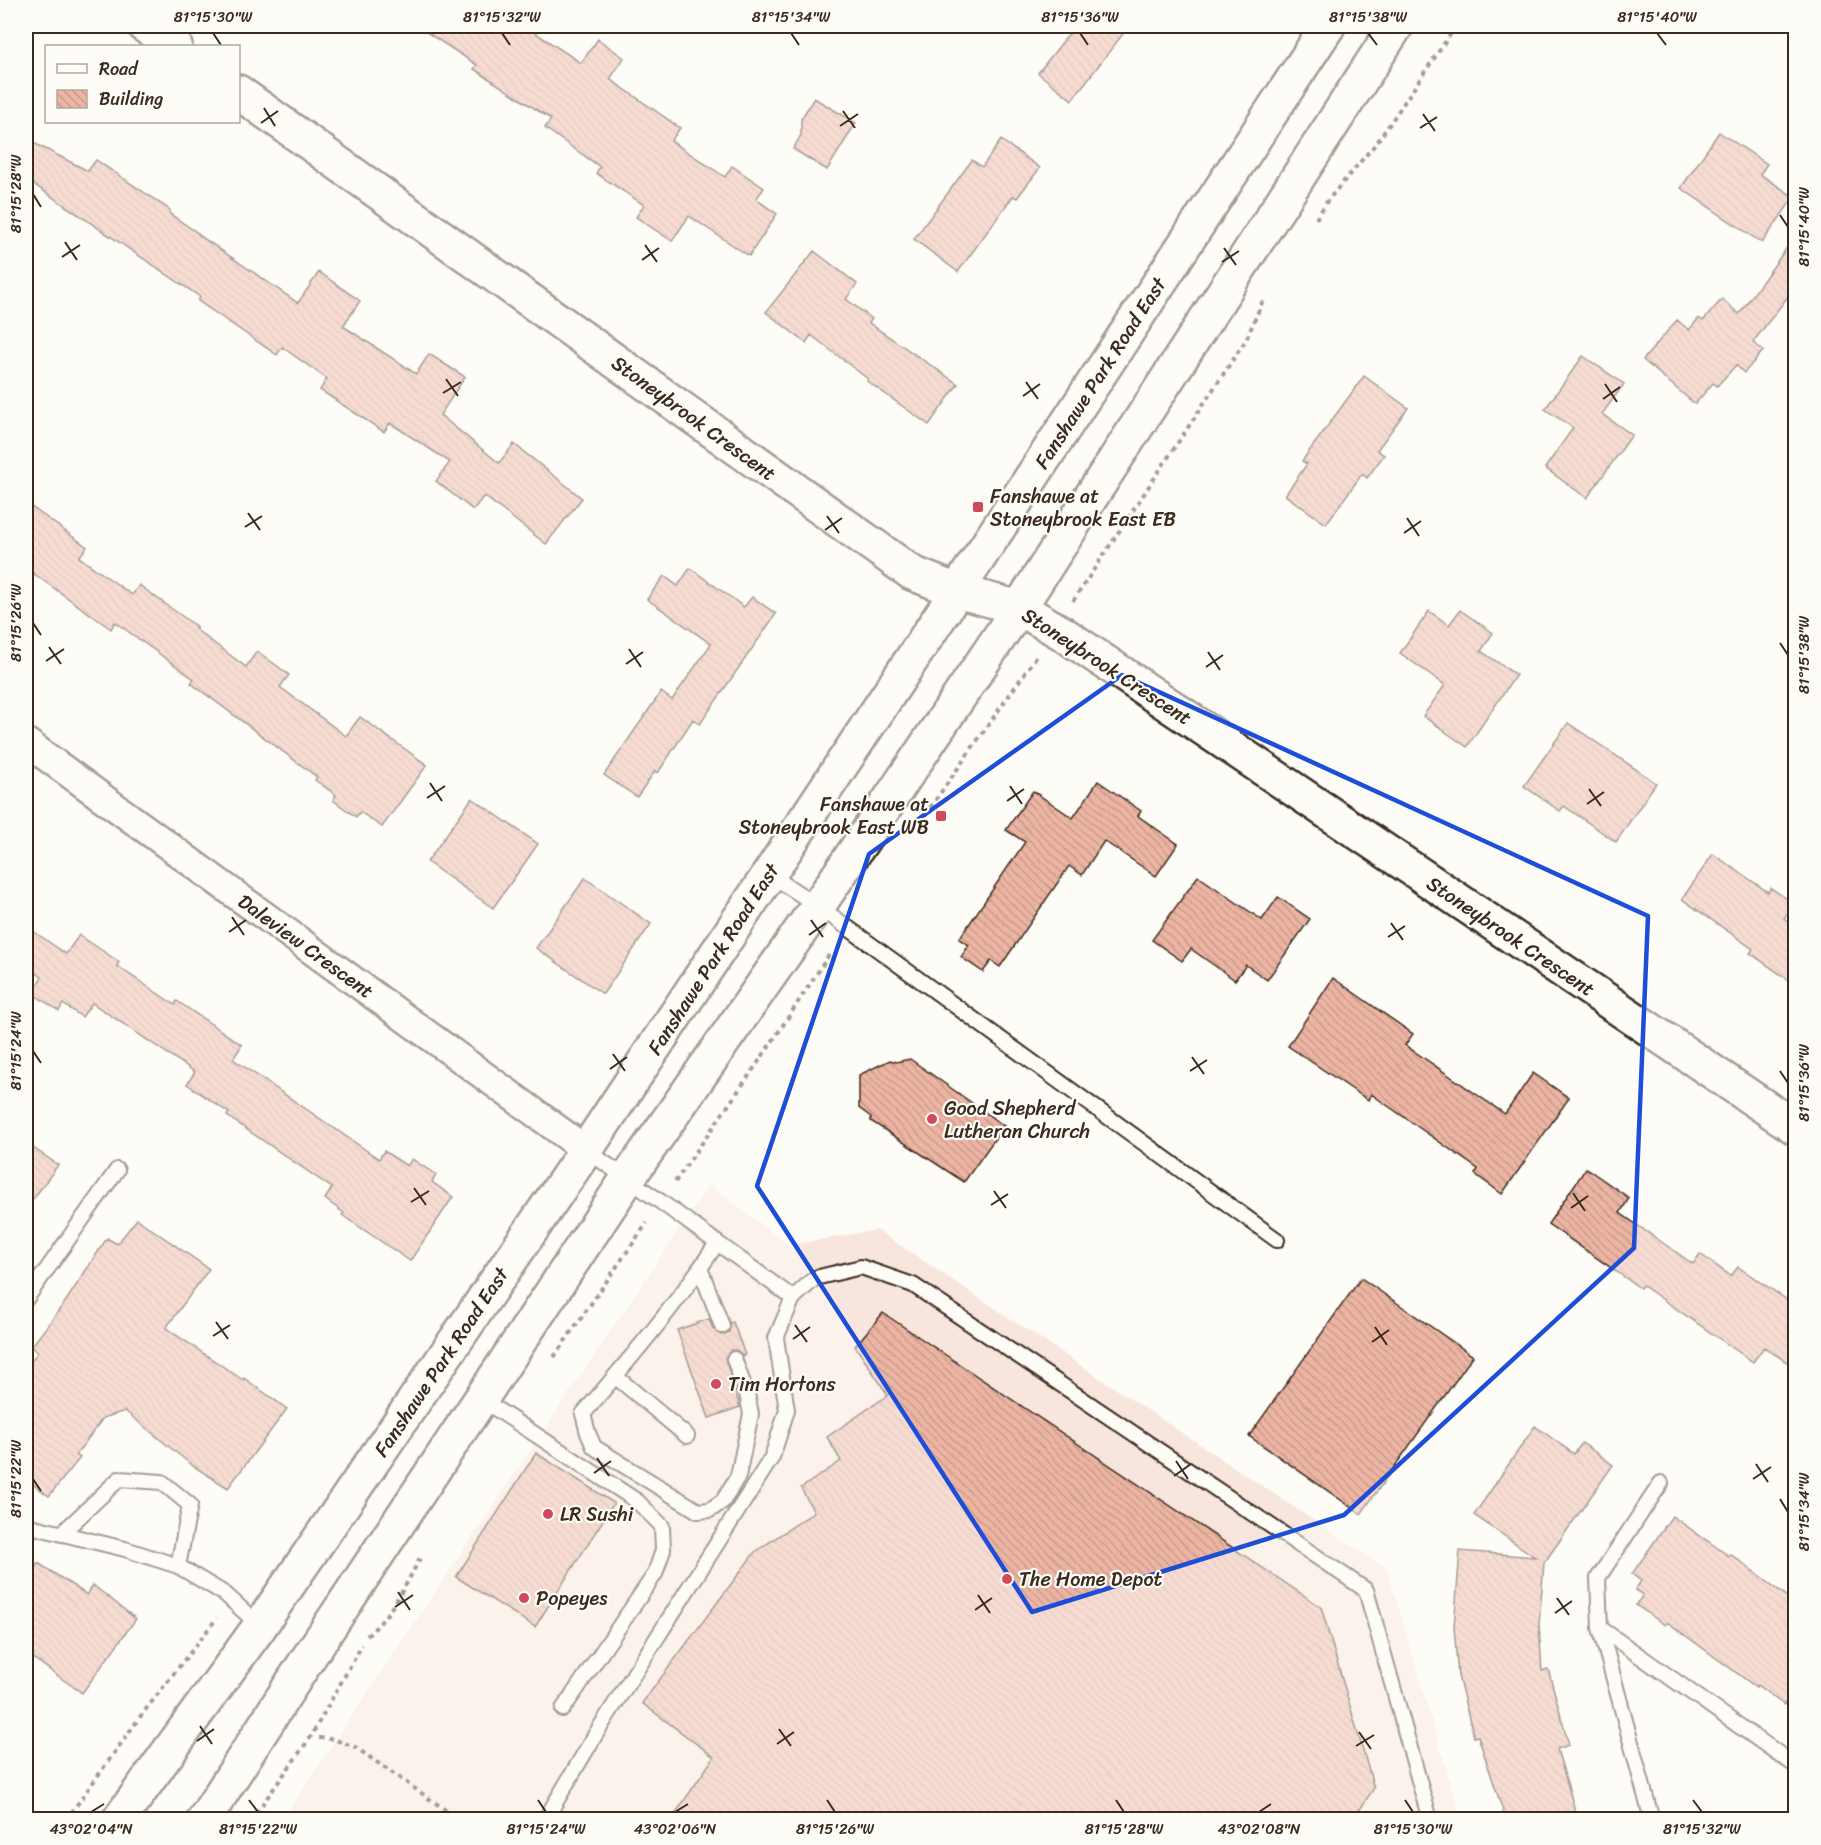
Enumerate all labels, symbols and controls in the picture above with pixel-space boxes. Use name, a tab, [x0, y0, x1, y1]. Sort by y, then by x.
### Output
text: 81°15'30"W	[174, 4, 253, 30]
text: 81°15'32"W	[463, 4, 541, 30]
text: 81°15'34"W	[752, 4, 831, 30]
text: 81°15'36"W	[1041, 4, 1119, 30]
text: 81°15'38"W	[1329, 4, 1408, 30]
text: 81°15'40"W	[1617, 4, 1697, 30]
legend	[45, 45, 240, 123]
text: Road	[99, 53, 139, 85]
text: Building	[99, 83, 163, 115]
text: 81°15'28"W	[3, 154, 29, 233]
text: 81°15'40"W	[1791, 187, 1817, 267]
street label: Fanshawe Park Road East	[1025, 270, 1176, 476]
street label: Stoneybrook Crescent	[604, 346, 784, 491]
place label: Fanshawe at Stoneybrook East EB	[990, 479, 1176, 537]
marker: Fanshawe at Stoneybrook East EB	[971, 500, 985, 514]
text: 81°15'26"W	[3, 584, 29, 662]
street label: Stoneybrook Crescent	[1015, 598, 1199, 735]
text: 81°15'38"W	[1791, 615, 1817, 694]
place label: Fanshawe at Stoneybrook East WB	[739, 787, 929, 845]
marker: Fanshawe at Stoneybrook East WB	[934, 809, 948, 823]
street label: Fanshawe Park Road East	[638, 856, 789, 1062]
street label: Stoneybrook Crescent	[1419, 867, 1602, 1006]
street label: Daleview Crescent	[230, 885, 381, 1008]
text: 81°15'24"W	[3, 1011, 29, 1090]
text: 81°15'36"W	[1791, 1044, 1817, 1122]
place label: Good Shepherd Lutheran Church	[944, 1091, 1090, 1149]
marker: Good Shepherd Lutheran Church	[925, 1112, 939, 1126]
street label: Fanshawe Park Road East	[365, 1259, 519, 1464]
place label: Tim Hortons	[728, 1367, 836, 1402]
marker: Tim Hortons	[709, 1377, 723, 1391]
text: 81°15'22"W	[3, 1439, 29, 1518]
text: 81°15'34"W	[1791, 1472, 1817, 1551]
place label: LR Sushi	[560, 1497, 635, 1532]
marker: LR Sushi	[541, 1507, 555, 1521]
place label: The Home Depot	[1019, 1562, 1163, 1597]
marker: The Home Depot	[1000, 1572, 1014, 1586]
place label: Popeyes	[536, 1581, 608, 1616]
marker: Popeyes	[517, 1591, 531, 1605]
text: 43°02'04"N	[49, 1816, 133, 1842]
text: 81°15'22"W	[219, 1816, 298, 1842]
text: 81°15'24"W	[507, 1816, 586, 1842]
text: 43°02'06"N	[634, 1816, 717, 1842]
text: 81°15'26"W	[796, 1816, 874, 1842]
text: 81°15'28"W	[1085, 1816, 1164, 1842]
text: 43°02'08"N	[1218, 1816, 1301, 1842]
text: 81°15'30"W	[1374, 1816, 1453, 1842]
text: 81°15'32"W	[1663, 1816, 1741, 1842]

